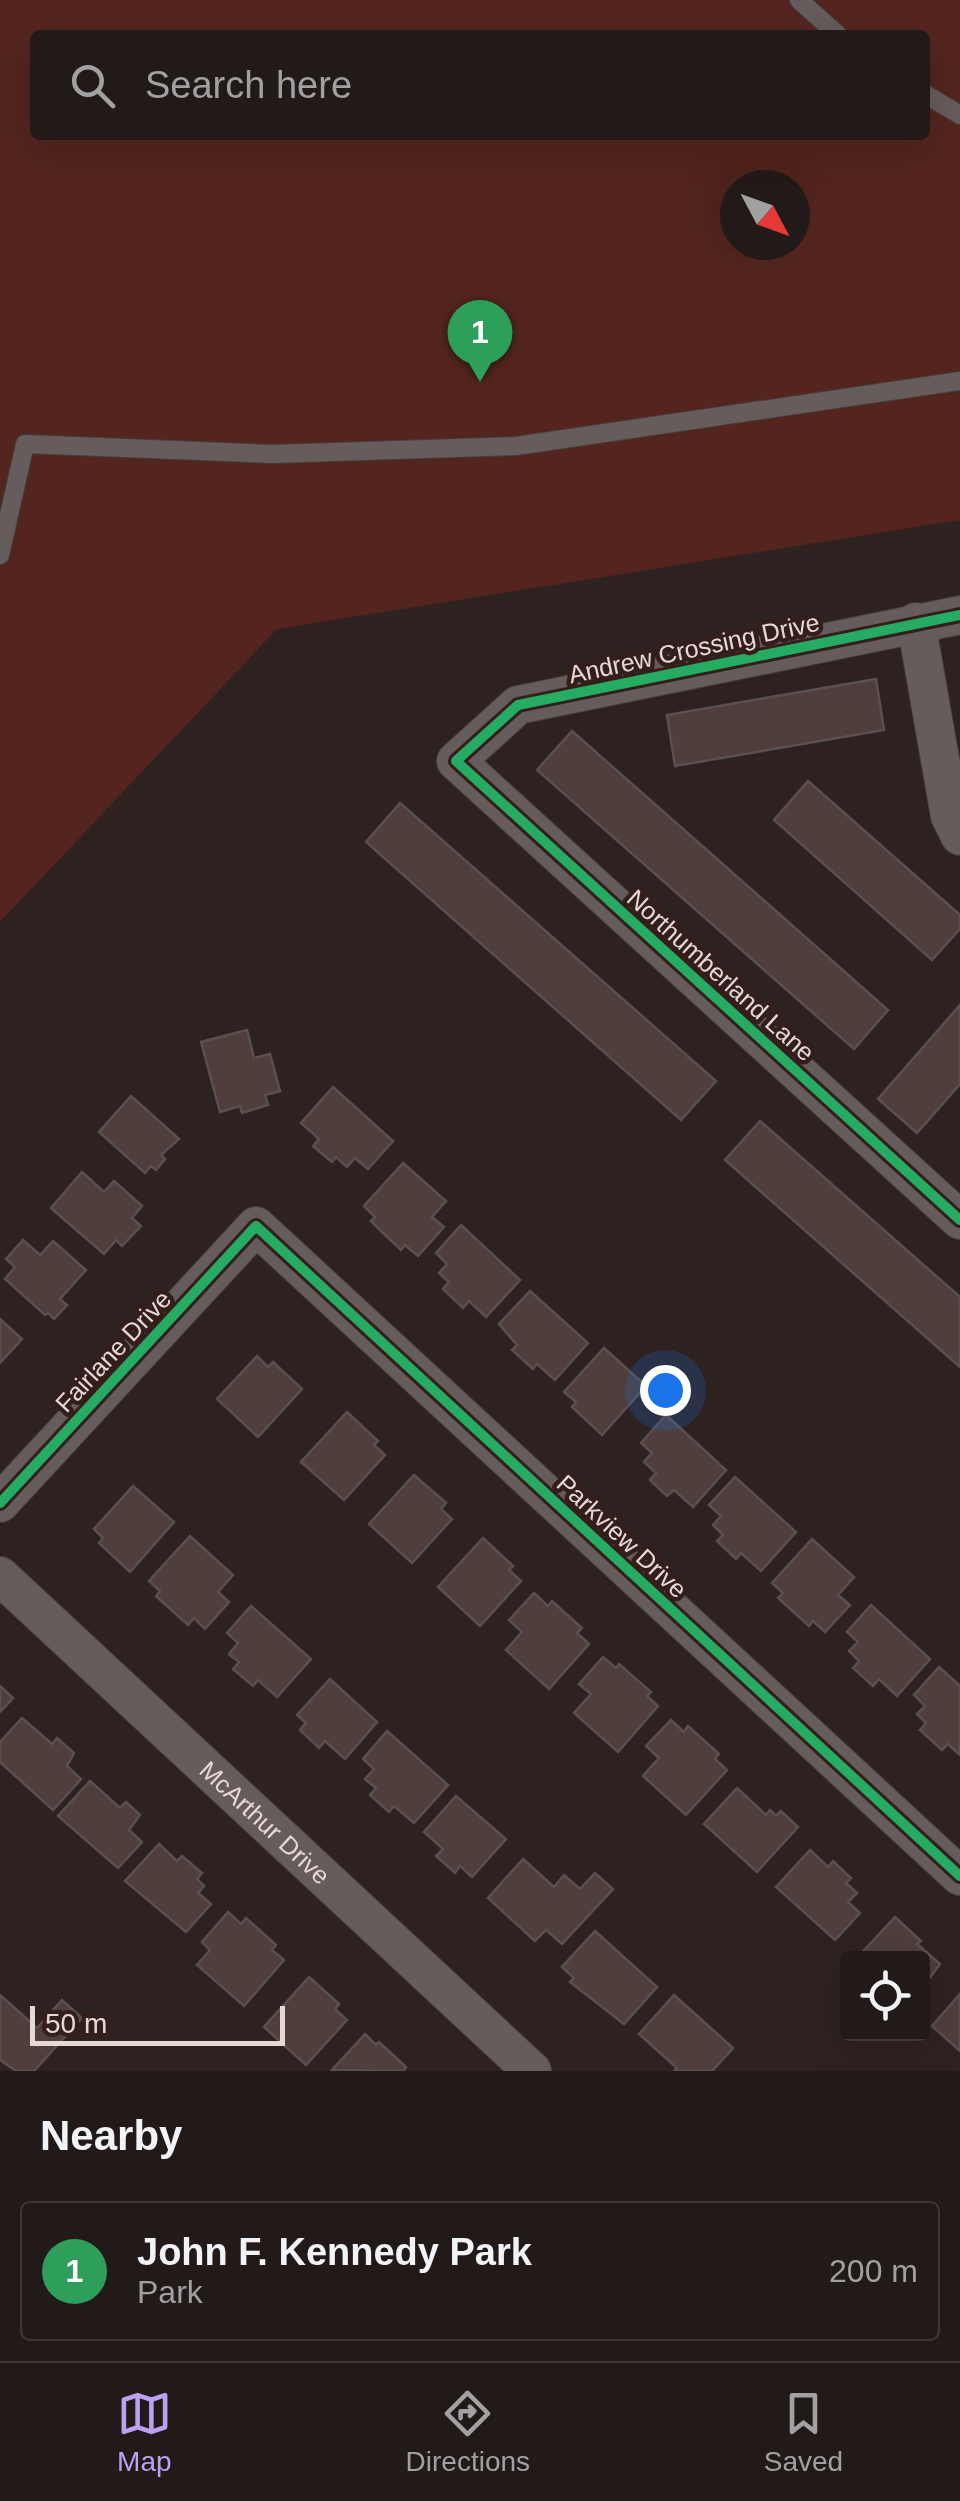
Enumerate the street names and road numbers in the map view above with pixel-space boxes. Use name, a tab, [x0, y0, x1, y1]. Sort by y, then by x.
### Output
street label: Andrew Crossing Drive	[566, 608, 822, 688]
street label: Northumberland Lane	[622, 884, 820, 1066]
street label: Fairlane Drive	[50, 1285, 176, 1417]
street label: Parkview Drive	[551, 1469, 693, 1603]
street label: McArthur Drive	[194, 1756, 336, 1890]

